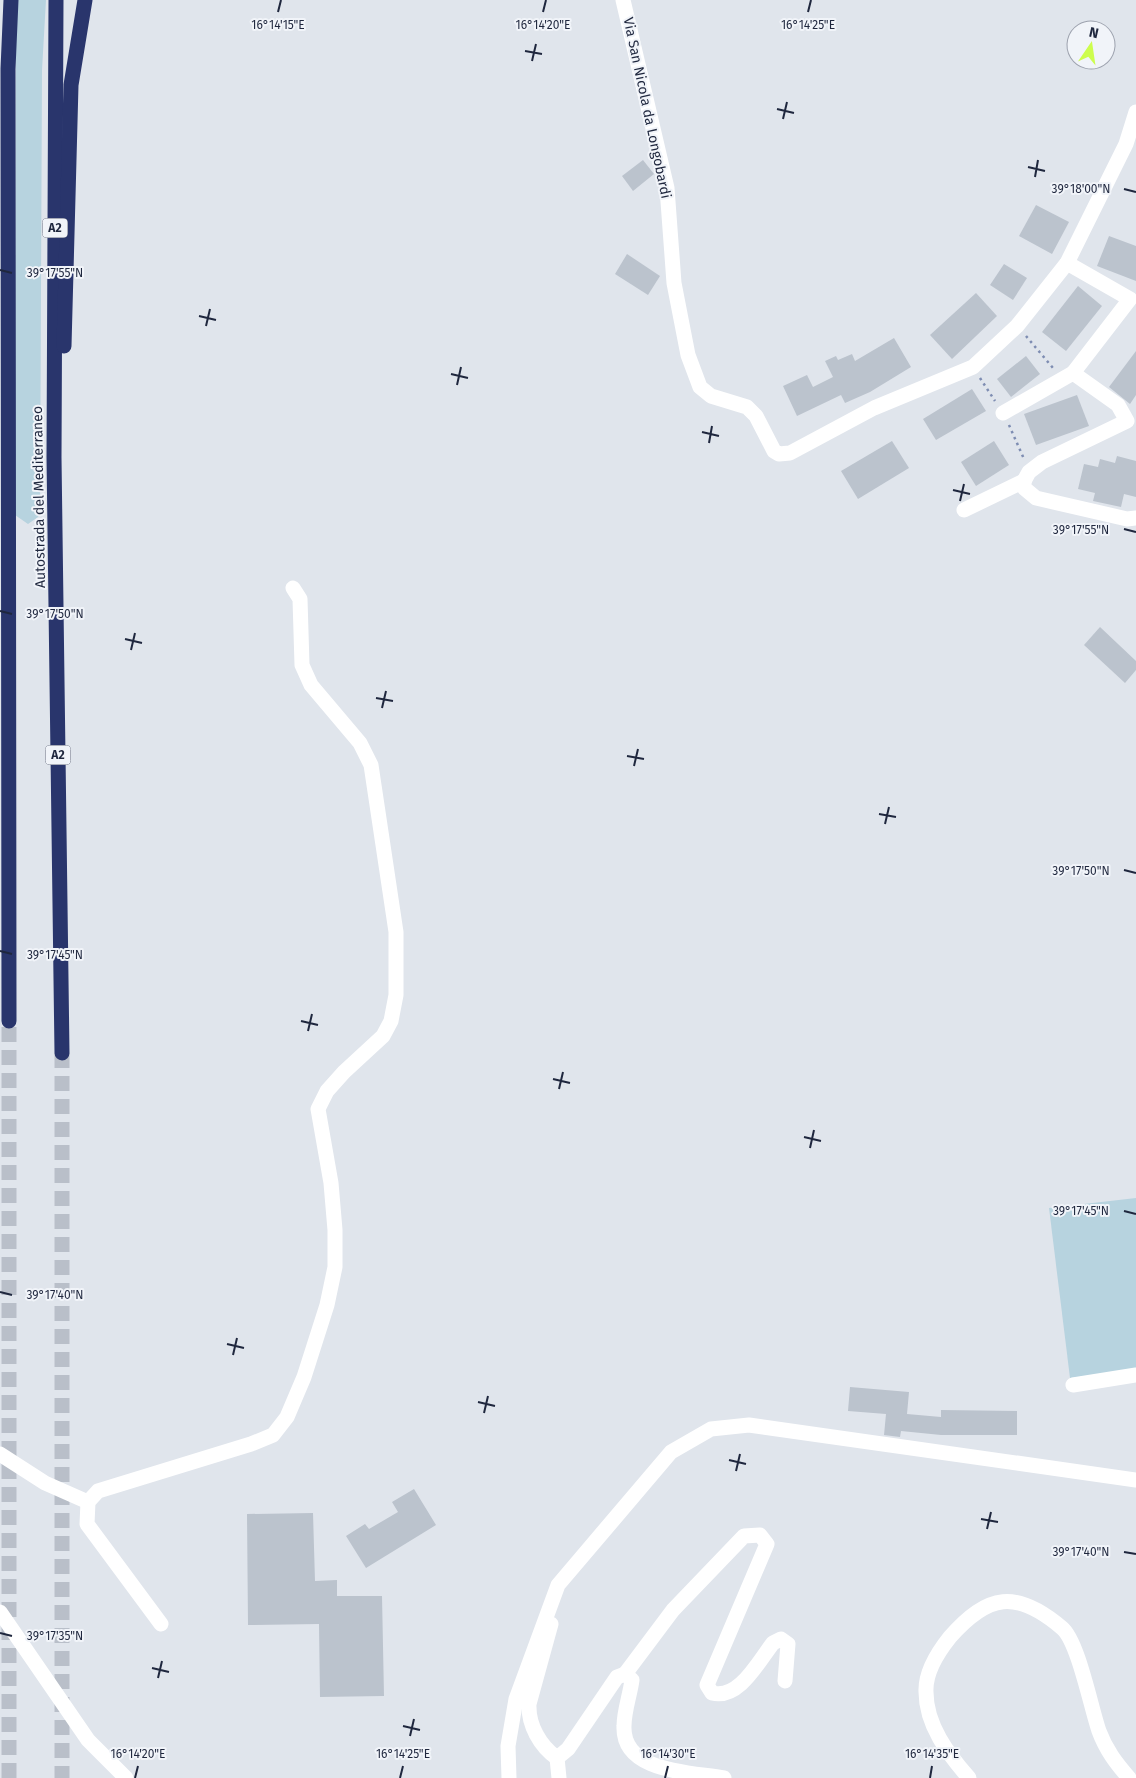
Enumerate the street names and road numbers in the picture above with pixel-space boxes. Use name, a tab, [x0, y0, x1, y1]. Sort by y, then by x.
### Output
street label: Via San Nicola da Longobardi	[619, 16, 675, 200]
road number: A2	[42, 218, 68, 238]
street label: Autostrada del Mediterraneo	[29, 406, 49, 588]
road number: A2	[46, 746, 70, 764]

